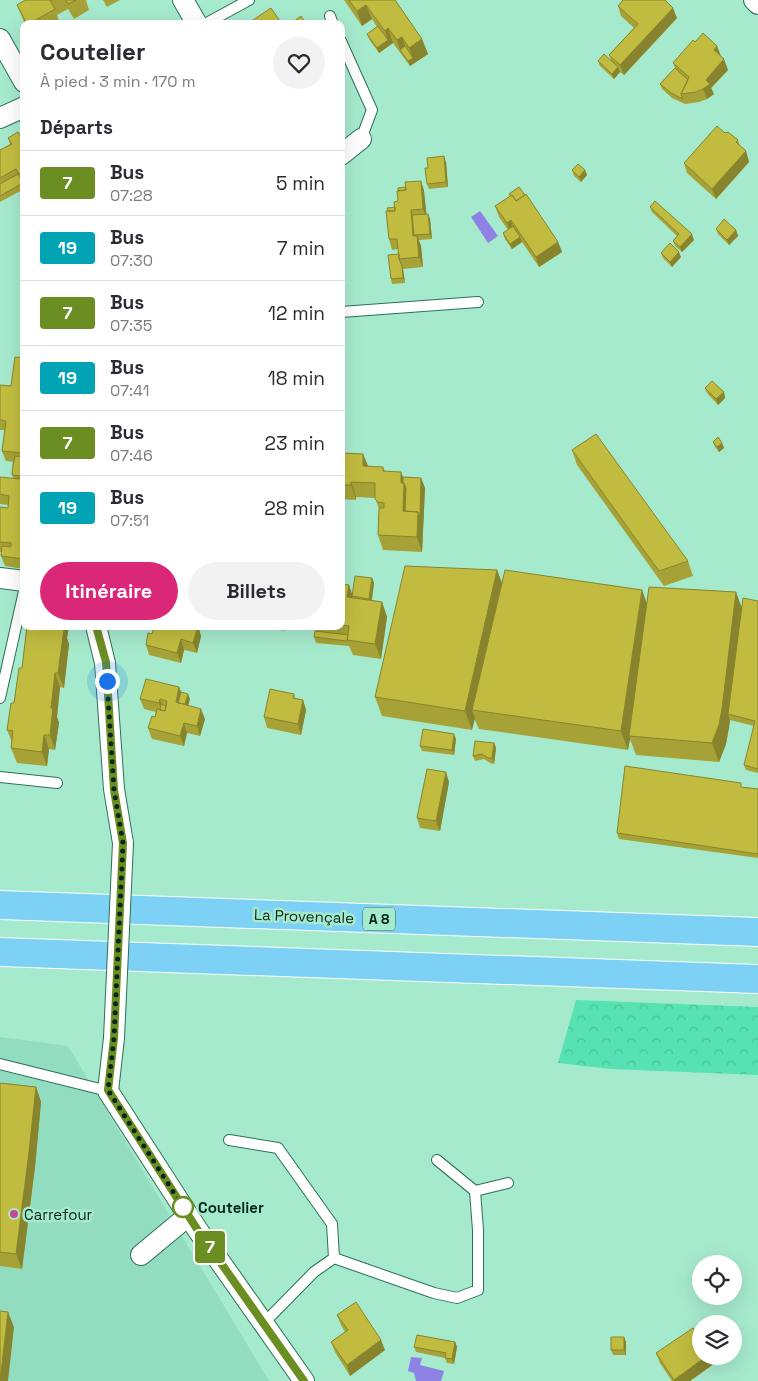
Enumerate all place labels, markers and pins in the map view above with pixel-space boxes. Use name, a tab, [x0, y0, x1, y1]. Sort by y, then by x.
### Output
marker: Coutelier	[172, 1196, 194, 1218]
place label: Coutelier	[198, 1198, 264, 1217]
place label: Carrefour	[24, 1205, 93, 1224]
marker: Carrefour	[8, 1208, 20, 1220]

